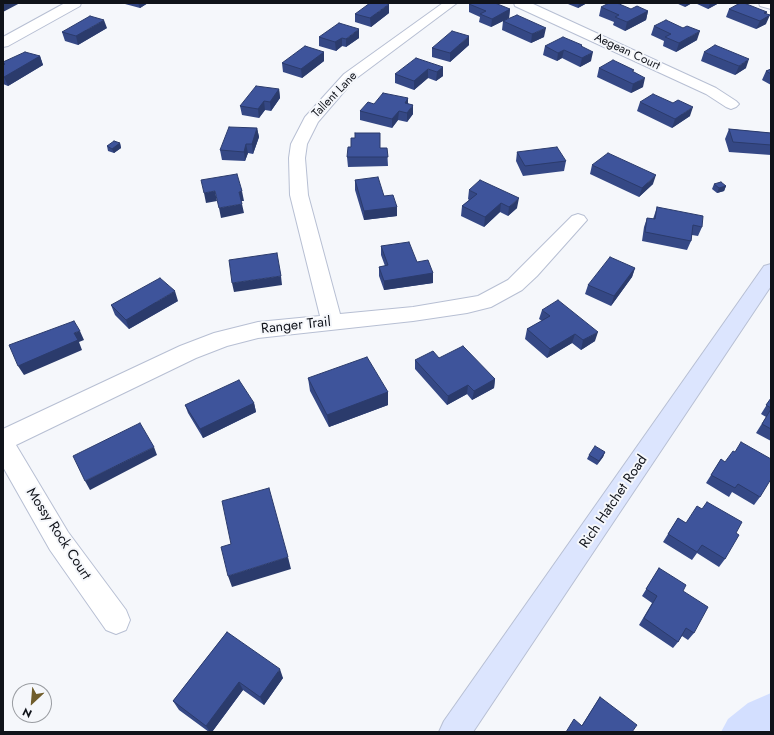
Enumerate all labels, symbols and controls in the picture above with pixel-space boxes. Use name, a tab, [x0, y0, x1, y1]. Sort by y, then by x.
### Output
street label: Aegean Court	[592, 31, 662, 73]
street label: Tallent Lane	[310, 69, 360, 121]
street label: Ranger Trail	[260, 314, 332, 338]
street label: Rich Hatchet Road	[577, 452, 651, 552]
street label: Mossy Rock Court	[22, 485, 94, 583]
north arrow	[12, 683, 52, 723]
text: N	[20, 704, 35, 722]

